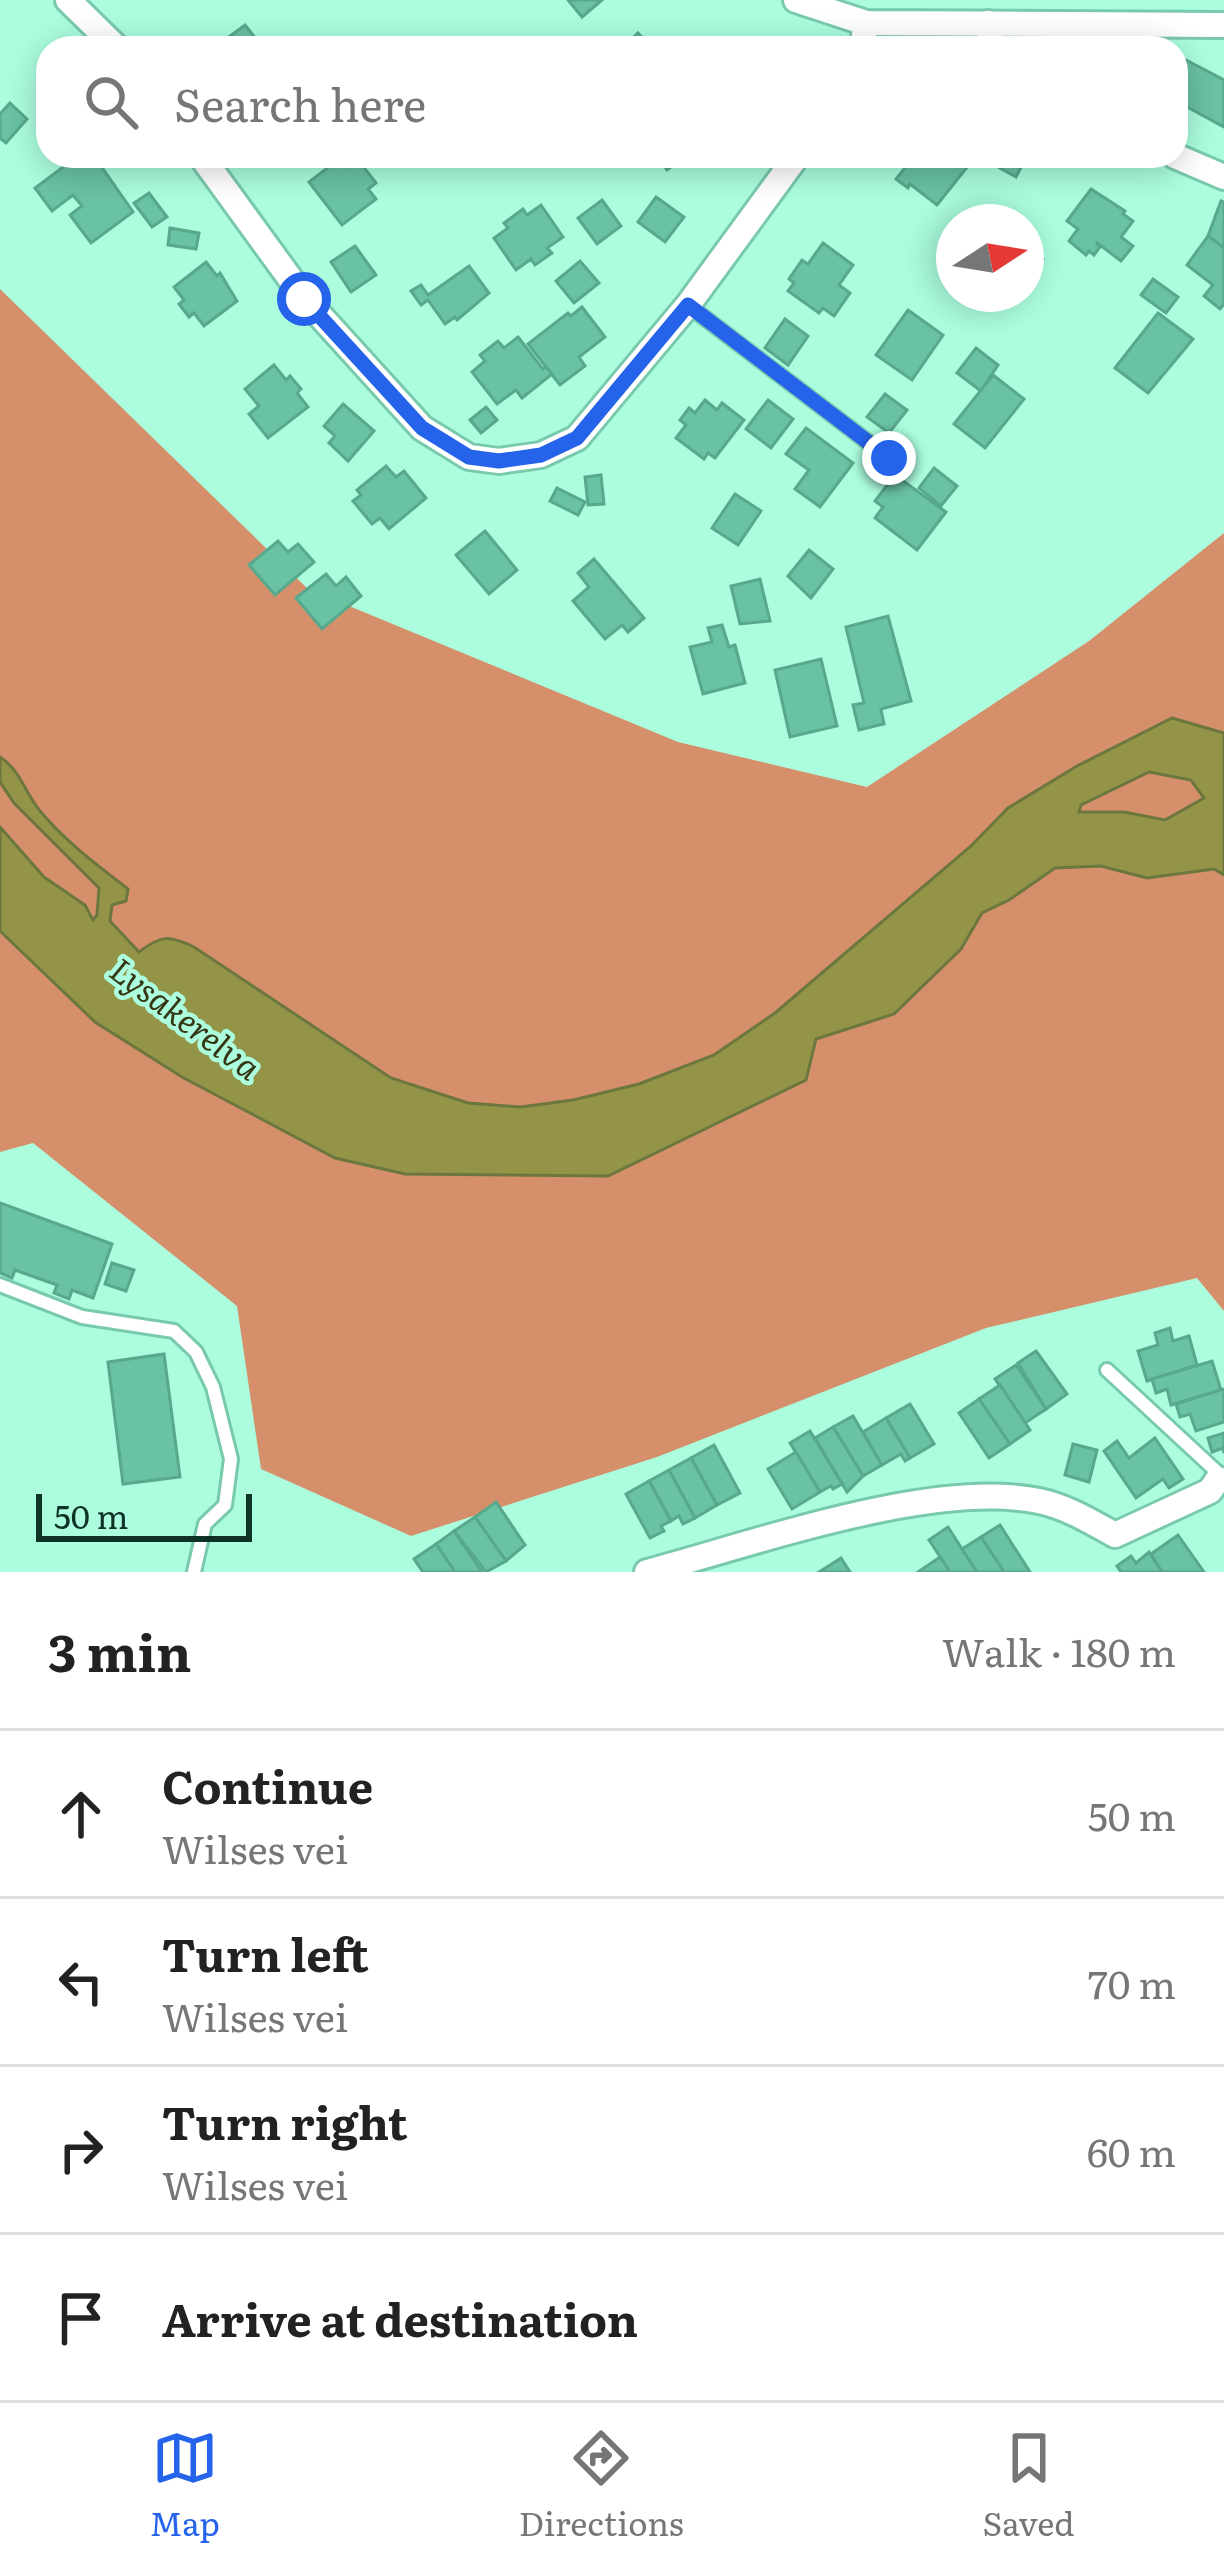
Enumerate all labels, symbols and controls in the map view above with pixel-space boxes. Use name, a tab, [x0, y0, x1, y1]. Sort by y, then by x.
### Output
search box	[36, 36, 1188, 168]
icon: search	[78, 69, 144, 135]
text: Search here	[174, 69, 426, 136]
north arrow	[936, 204, 1044, 312]
route start	[277, 272, 331, 326]
route end	[862, 431, 916, 485]
water label: Lysakerelva	[101, 944, 272, 1090]
scale bar	[36, 1488, 252, 1541]
text: 50 m	[54, 1490, 128, 1539]
text: 3 min	[48, 1612, 192, 1688]
text: Walk · 180 m	[942, 1621, 1176, 1679]
text: Continue	[162, 1751, 373, 1818]
icon: ahead	[48, 1781, 114, 1847]
text: 50 m	[1088, 1785, 1176, 1843]
text: Wilses vei	[162, 1818, 348, 1876]
text: Turn left	[162, 1919, 369, 1986]
icon: left	[48, 1949, 114, 2015]
text: 70 m	[1088, 1953, 1176, 2011]
text: Wilses vei	[162, 1986, 348, 2044]
text: Turn right	[162, 2087, 408, 2154]
icon: right	[48, 2117, 114, 2183]
text: 60 m	[1087, 2121, 1176, 2179]
text: Wilses vei	[162, 2154, 348, 2212]
text: Arrive at destination	[162, 2284, 638, 2351]
icon: arrive	[48, 2285, 114, 2351]
tab: Map	[149, 2425, 220, 2546]
tab: Directions	[519, 2425, 684, 2546]
tab: Saved	[983, 2425, 1075, 2546]

